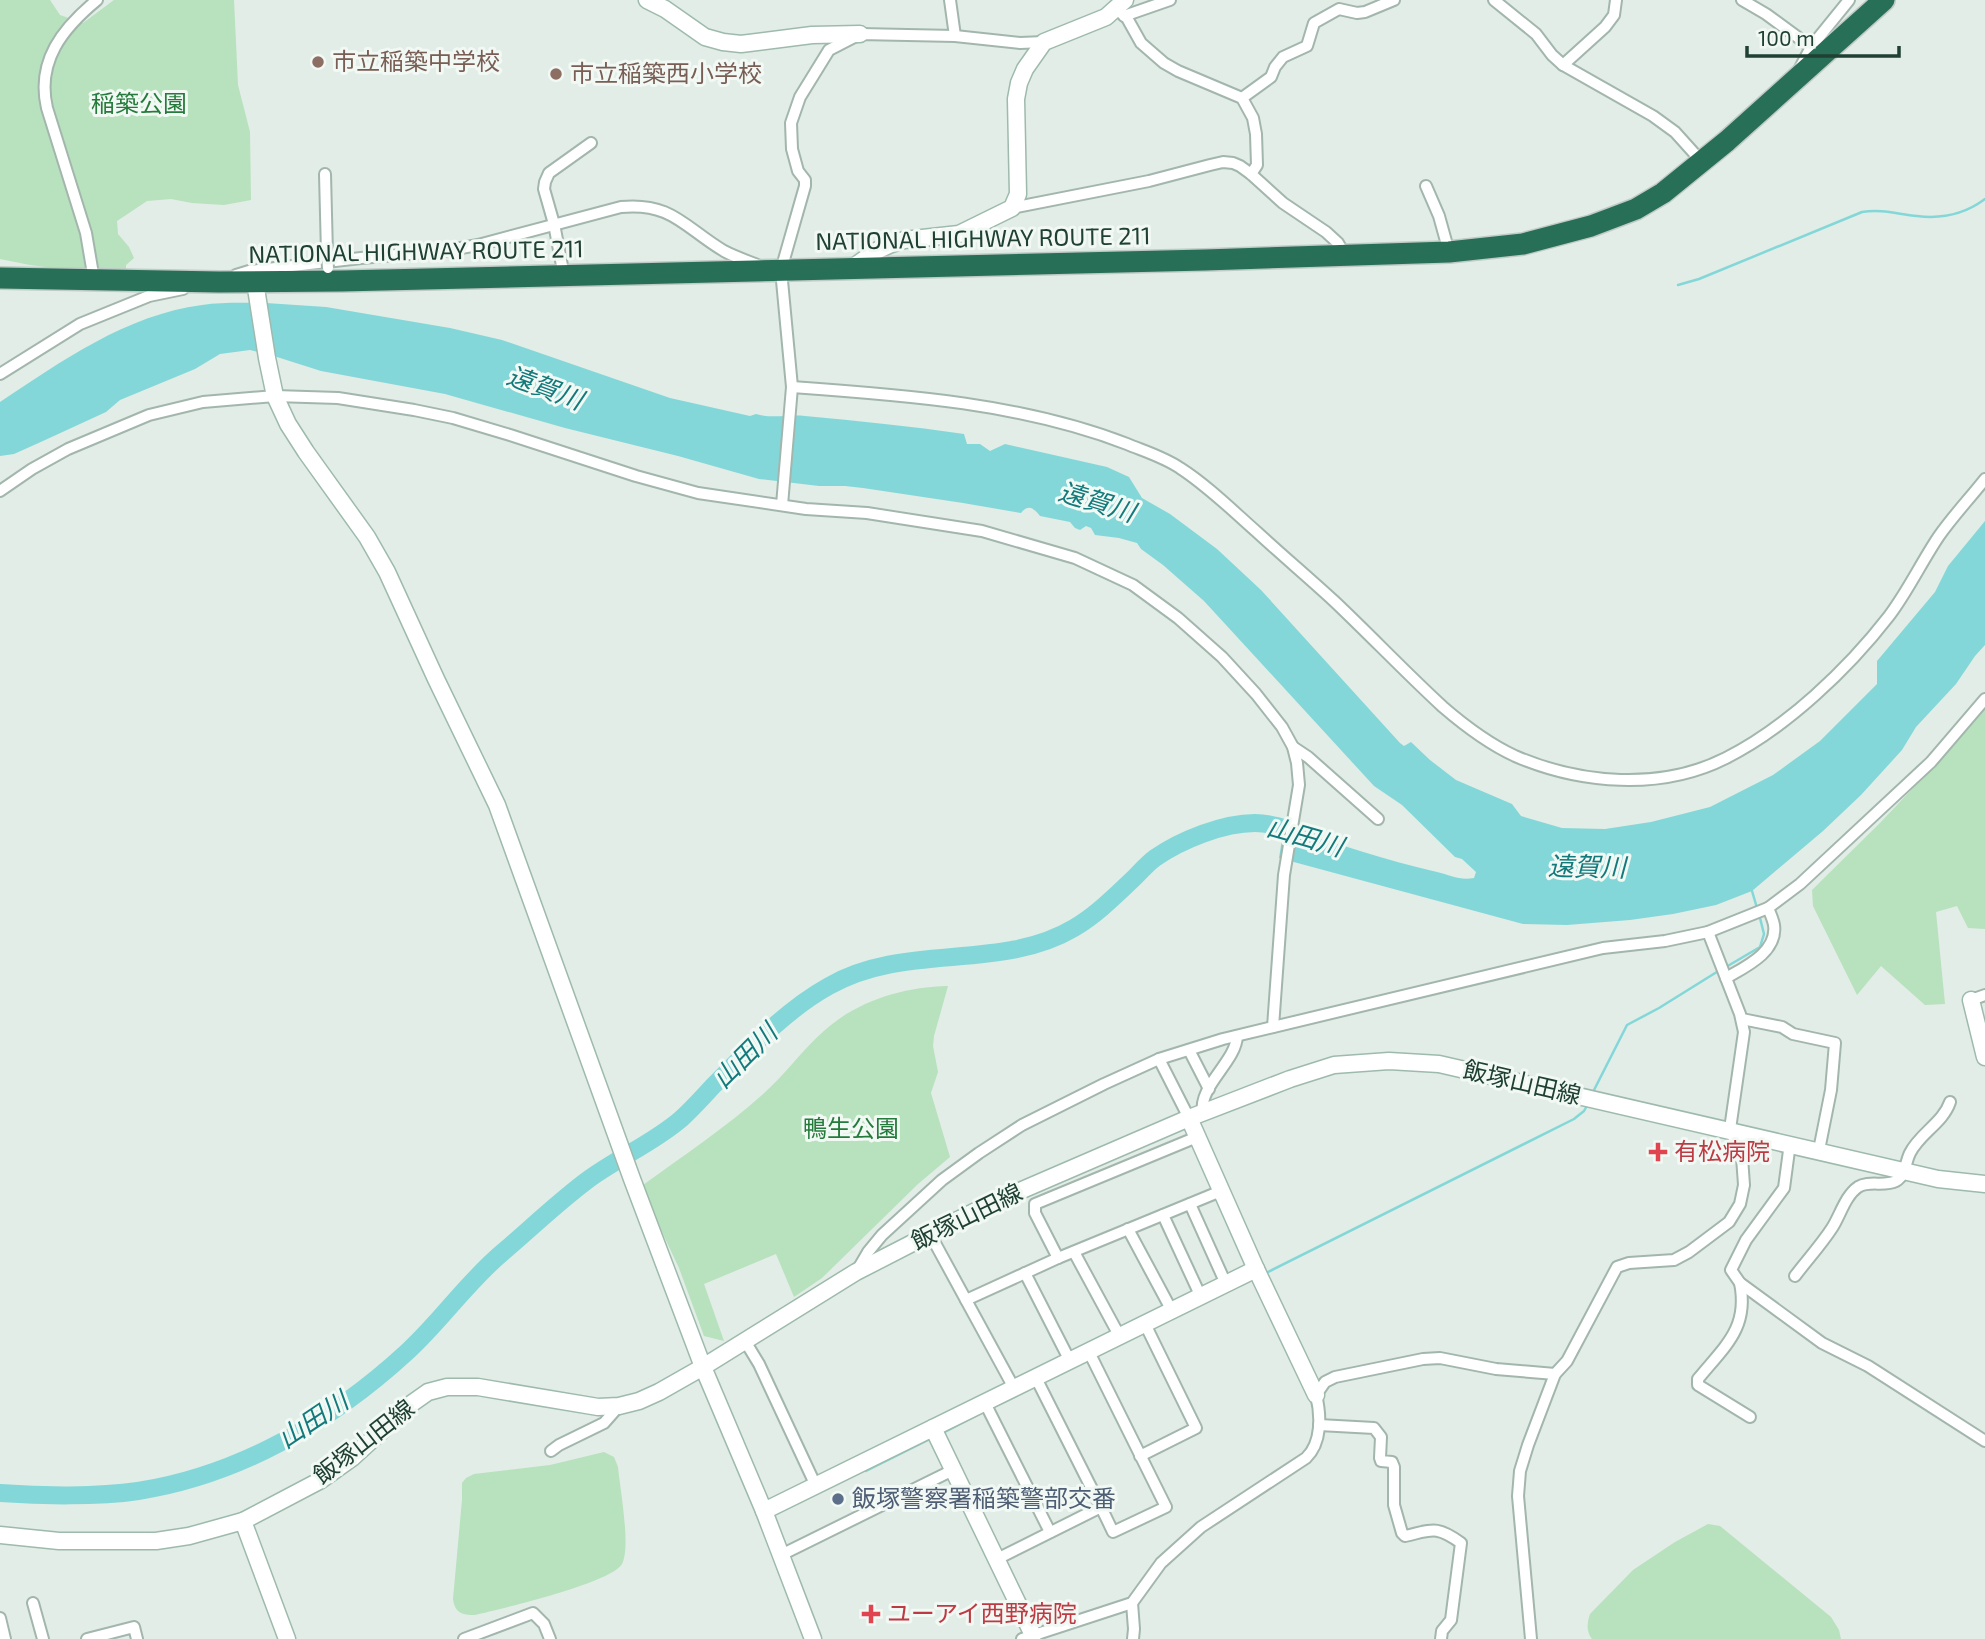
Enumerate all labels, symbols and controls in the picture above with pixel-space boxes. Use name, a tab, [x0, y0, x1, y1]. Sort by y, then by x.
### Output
scale bar	[1747, 14, 1899, 58]
text: 100 m	[1758, 25, 1815, 50]
place label: 市立稲築中学校	[332, 46, 500, 75]
marker: 市立稲築中学校	[310, 54, 326, 70]
place label: 市立稲築西小学校	[570, 58, 762, 87]
marker: 市立稲築西小学校	[548, 66, 564, 82]
park label: 稲築公園	[91, 88, 187, 117]
street label: NATIONAL HIGHWAY ROUTE 211	[815, 220, 1151, 255]
street label: NATIONAL HIGHWAY ROUTE 211	[248, 233, 584, 268]
water label: 遠賀川	[504, 359, 590, 416]
water label: 遠賀川	[1056, 474, 1142, 528]
water label: 山田川	[1264, 810, 1350, 862]
water label: 遠賀川	[1548, 849, 1629, 882]
water label: 山田川	[705, 1014, 785, 1093]
street label: 飯塚山田線	[1461, 1054, 1584, 1109]
park label: 鴨生公園	[803, 1113, 899, 1142]
place label: 有松病院	[1674, 1136, 1770, 1165]
marker: 有松病院	[1648, 1142, 1668, 1162]
street label: 飯塚山田線	[906, 1176, 1027, 1255]
water label: 山田川	[271, 1382, 356, 1453]
street label: 飯塚山田線	[307, 1392, 419, 1489]
place label: 飯塚警察署稲築警部交番	[852, 1483, 1116, 1512]
marker: 飯塚警察署稲築警部交番	[830, 1491, 846, 1507]
place label: ユーアイ西野病院	[887, 1598, 1077, 1627]
marker: ユーアイ西野病院	[861, 1604, 881, 1624]

